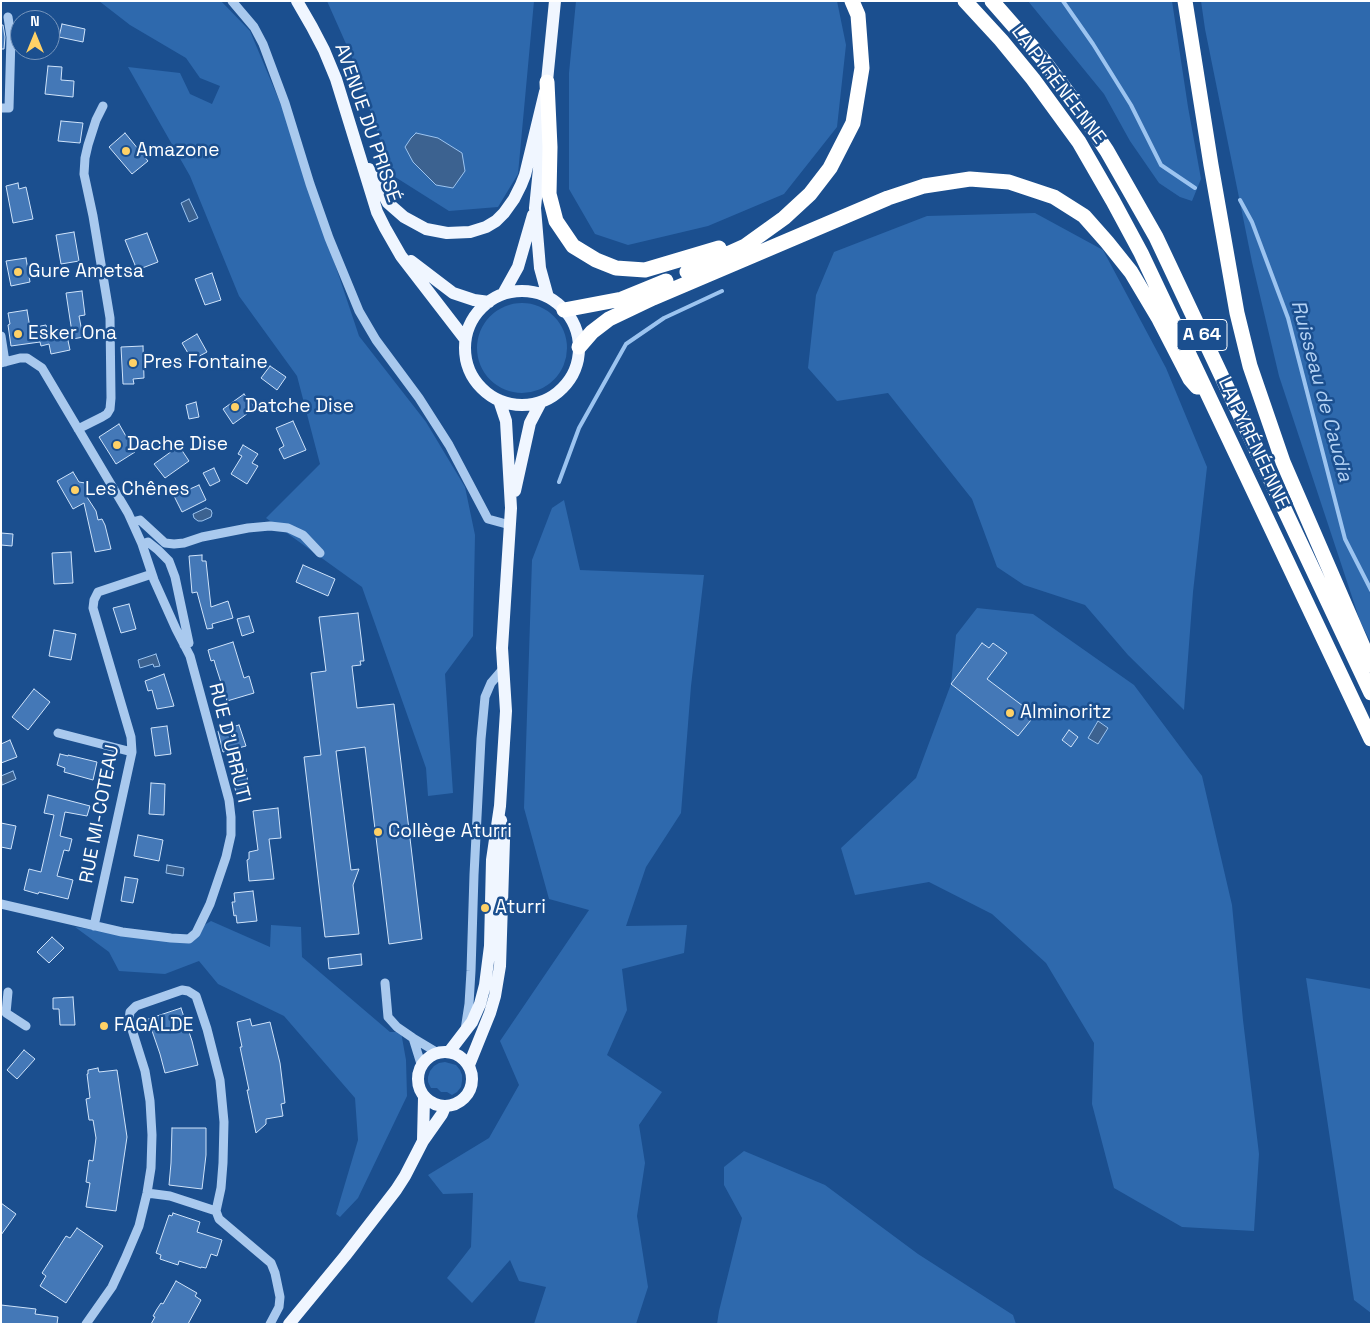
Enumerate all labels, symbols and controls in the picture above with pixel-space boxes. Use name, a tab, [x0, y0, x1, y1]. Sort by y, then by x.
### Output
north arrow	[10, 10, 60, 60]
text: N	[30, 12, 40, 30]
street label: LA PYRÉNÉENNE	[1006, 21, 1110, 149]
street label: AVENUE DU PRISSÉ	[329, 41, 405, 205]
place label: Amazone	[136, 140, 219, 162]
marker: Amazone	[120, 145, 132, 157]
place label: Gure Ametsa	[28, 261, 144, 283]
marker: Gure Ametsa	[12, 266, 24, 278]
water label: Ruisseau de Caudia	[1285, 298, 1357, 484]
road number: A 64	[1177, 320, 1227, 350]
place label: Esker Ona	[28, 323, 117, 345]
marker: Esker Ona	[12, 328, 24, 340]
place label: Pres Fontaine	[143, 352, 268, 374]
marker: Pres Fontaine	[127, 357, 139, 369]
street label: LA PYRÉNÉENNE	[1213, 374, 1293, 512]
place label: Datche Dise	[245, 396, 354, 418]
marker: Datche Dise	[229, 401, 241, 413]
place label: Dache Dise	[127, 434, 228, 456]
marker: Dache Dise	[111, 439, 123, 451]
place label: Les Chênes	[85, 479, 189, 501]
marker: Les Chênes	[69, 484, 81, 496]
street label: RUE D'URRUTI	[203, 681, 255, 805]
place label: Alminoritz	[1020, 702, 1111, 724]
marker: Alminoritz	[1004, 707, 1016, 719]
street label: RUE MI-COTEAU	[75, 743, 125, 885]
place label: Collège Aturri	[388, 821, 512, 843]
marker: Collège Aturri	[372, 826, 384, 838]
place label: Aturri	[495, 897, 546, 919]
marker: Aturri	[479, 902, 491, 914]
place label: FAGALDE	[114, 1015, 193, 1037]
marker: FAGALDE	[98, 1020, 110, 1032]

